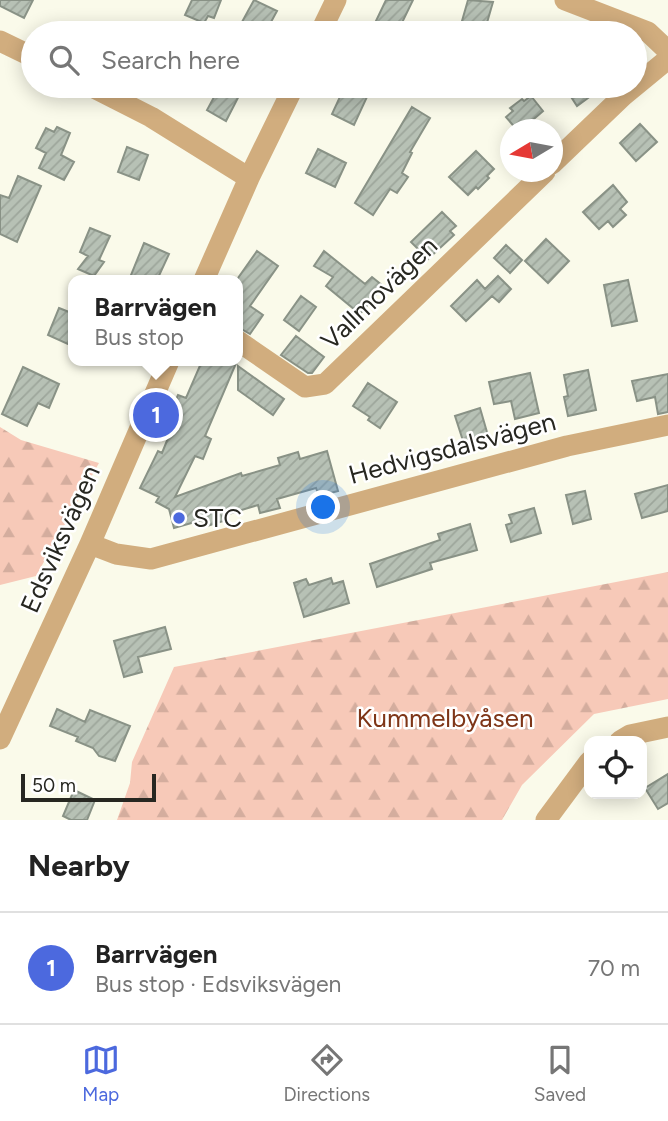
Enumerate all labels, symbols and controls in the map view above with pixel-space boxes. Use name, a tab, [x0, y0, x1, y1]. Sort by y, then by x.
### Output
search box	[21, 21, 647, 98]
icon: search	[45, 41, 83, 79]
text: Search here	[101, 44, 240, 76]
north arrow	[500, 119, 563, 182]
street label: Vallmovägen	[314, 230, 444, 356]
popup	[68, 275, 243, 366]
text: Barrvägen	[94, 291, 217, 323]
text: Bus stop	[94, 323, 184, 351]
pin: 1	[133, 389, 179, 441]
street label: Hedvigsdalsvägen	[345, 405, 559, 491]
street label: Edsviksvägen	[13, 460, 107, 618]
your location	[306, 490, 340, 524]
place label: STC	[193, 502, 242, 534]
marker: STC	[171, 510, 187, 526]
park label: Kummelbyåsen	[357, 702, 533, 734]
map controls	[584, 736, 647, 799]
button: locate	[584, 736, 647, 799]
scale bar	[21, 771, 156, 803]
text: 50 m	[32, 774, 76, 797]
text: Nearby	[28, 847, 130, 884]
text: Barrvägen	[95, 938, 217, 970]
text: 1	[46, 954, 56, 982]
text: 70 m	[588, 954, 640, 982]
text: Bus stop · Edsviksvägen	[95, 970, 341, 998]
tab: Map	[82, 1041, 120, 1106]
tab: Directions	[283, 1041, 370, 1106]
tab: Saved	[534, 1041, 586, 1106]

